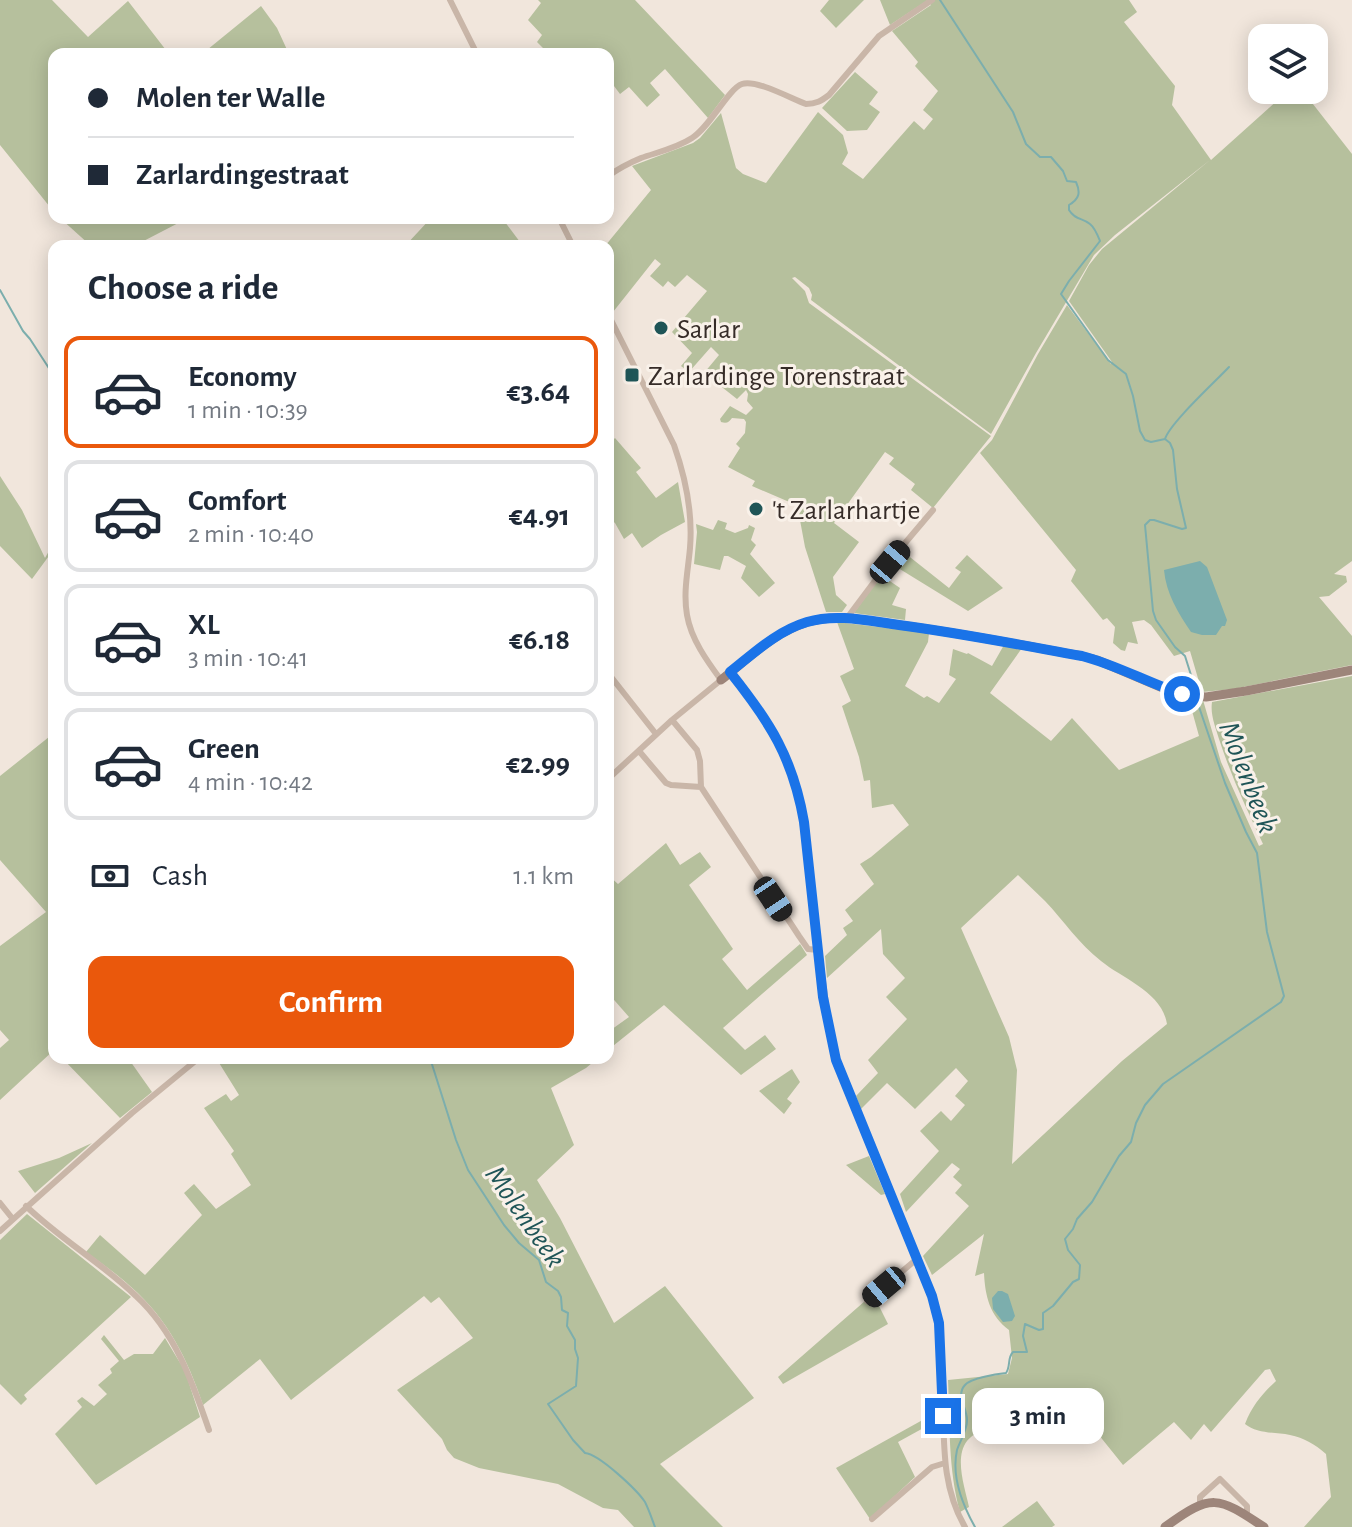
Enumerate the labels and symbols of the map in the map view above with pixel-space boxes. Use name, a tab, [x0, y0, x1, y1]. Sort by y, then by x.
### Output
place label: Sarlar	[677, 316, 740, 344]
marker: Sarlar	[652, 319, 670, 337]
place label: Zarlardinge Torenstraat	[648, 363, 905, 391]
marker: Zarlardinge Torenstraat	[623, 366, 641, 384]
place label: 't Zarlarhartje	[772, 497, 920, 525]
marker: 't Zarlarhartje	[747, 500, 765, 518]
car	[865, 536, 915, 588]
route start	[1164, 676, 1200, 712]
water label: Molenbeek	[1213, 717, 1283, 837]
car	[750, 872, 796, 926]
water label: Molenbeek	[479, 1160, 571, 1273]
car	[858, 1262, 910, 1312]
callout: 3 min	[971, 1388, 1103, 1444]
route end	[925, 1398, 961, 1434]

